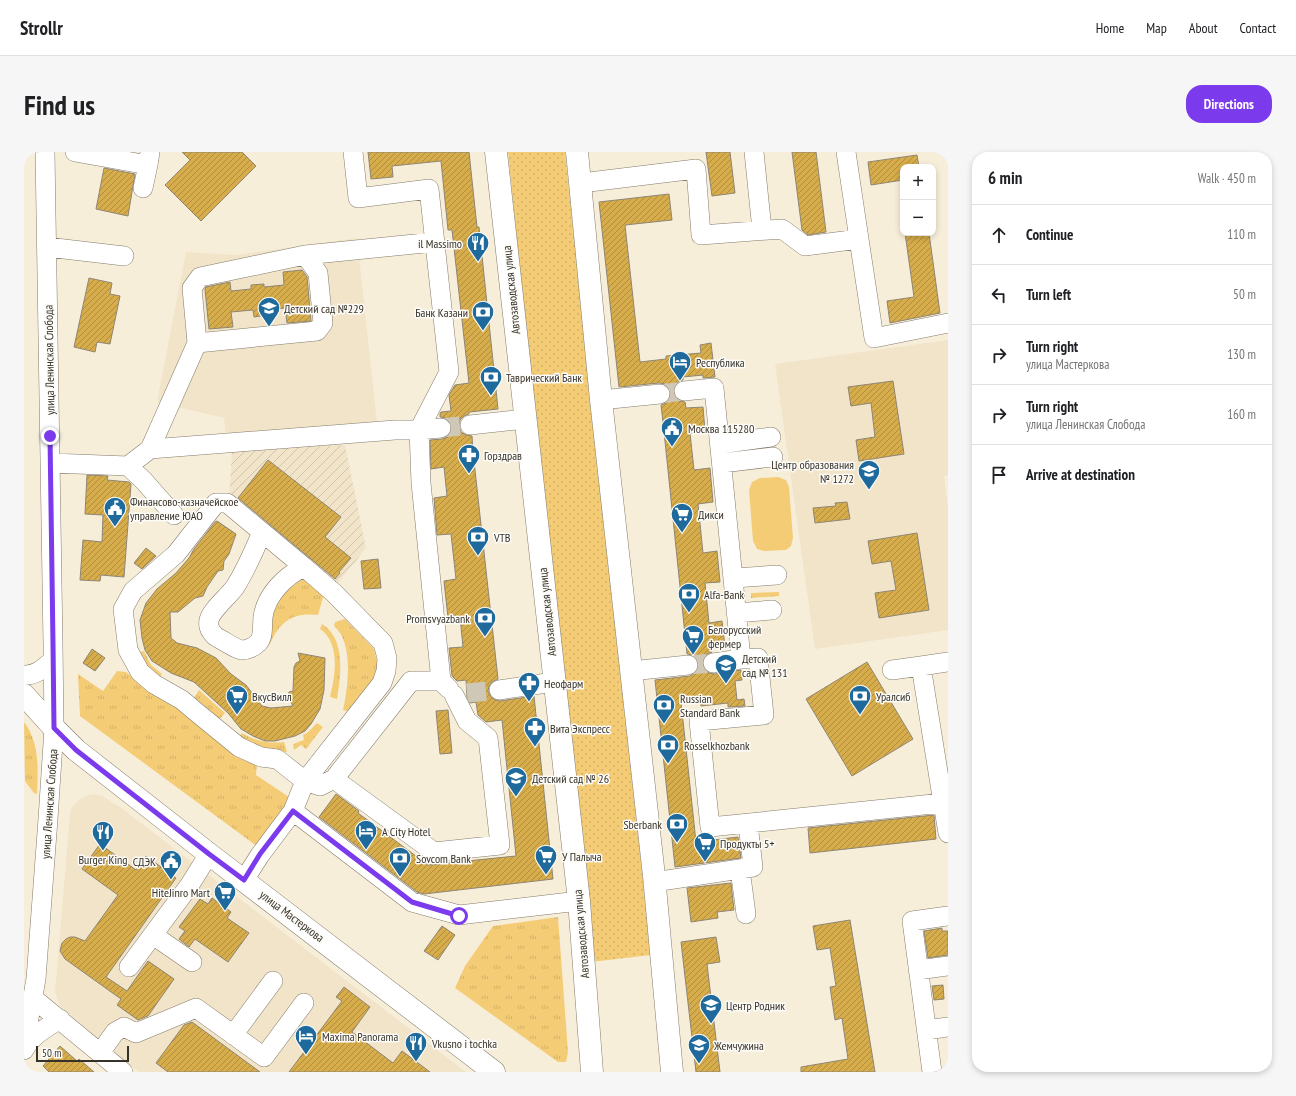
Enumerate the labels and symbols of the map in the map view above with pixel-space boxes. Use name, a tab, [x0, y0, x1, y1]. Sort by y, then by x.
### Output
restaurant icon: il Massimo	[465, 230, 491, 263]
place label: il Massimo	[418, 236, 462, 251]
street label: Автозаводская улица	[499, 245, 523, 335]
school or university icon: Детский сад №229	[256, 295, 282, 328]
bank icon: Банк Казани	[470, 299, 496, 332]
place label: Детский сад №229	[284, 301, 364, 316]
street label: улица Ленинская Слобода	[41, 305, 57, 415]
place label: Банк Казани	[415, 305, 468, 320]
hotel icon: Республика	[667, 349, 693, 382]
place label: Республика	[696, 355, 745, 370]
bank icon: Таврический Банк	[478, 364, 504, 397]
place label: Таврический Банк	[506, 370, 582, 385]
public building icon: Москва 115280	[659, 415, 685, 448]
place label: Москва 115280	[688, 421, 754, 436]
route end	[41, 427, 59, 445]
pharmacy icon: Горздрав	[456, 442, 482, 475]
place label: Горздрав	[484, 448, 522, 463]
place label: Центр образования № 1272	[771, 457, 854, 486]
school or university icon: Центр образования № 1272	[856, 458, 882, 491]
place label: Финансово-казначейское управление ЮАО	[130, 494, 238, 523]
public building icon: Финансово-казначейское управление ЮАО	[102, 495, 128, 528]
supermarket icon: Дикси	[669, 501, 695, 534]
place label: Дикси	[698, 507, 724, 522]
bank icon: VTB	[465, 524, 491, 557]
place label: VTB	[493, 530, 511, 545]
street label: Автозаводская улица	[535, 567, 559, 657]
bank icon: Alfa-Bank	[676, 581, 702, 614]
place label: Alfa-Bank	[704, 587, 745, 602]
bank icon: Promsvyazbank	[472, 605, 498, 638]
place label: Promsvyazbank	[406, 611, 470, 626]
place label: Белорусский фермер	[708, 622, 761, 651]
supermarket icon: Белорусский фермер	[680, 623, 706, 656]
place label: Детский сад № 131	[742, 651, 788, 680]
school or university icon: Детский сад № 131	[713, 652, 739, 685]
pharmacy icon: Неофарм	[516, 670, 542, 703]
place label: Неофарм	[544, 676, 583, 691]
supermarket icon: ВкусВилл	[224, 683, 250, 716]
bank icon: Уралсиб	[847, 683, 873, 716]
place label: ВкусВилл	[252, 689, 292, 704]
place label: Уралсиб	[876, 689, 911, 704]
place label: Russian Standard Bank	[680, 691, 740, 720]
bank icon: Russian Standard Bank	[651, 692, 677, 725]
pharmacy icon: Вита Экспресс	[522, 715, 548, 748]
place label: Вита Экспресс	[550, 721, 611, 736]
bank icon: Rosselkhozbank	[655, 732, 681, 765]
place label: Rosselkhozbank	[684, 738, 750, 753]
street label: улица Ленинская Слобода	[38, 748, 60, 860]
school or university icon: Детский сад № 26	[503, 765, 529, 798]
place label: Детский сад № 26	[532, 771, 609, 786]
bank icon: Sberbank	[664, 811, 690, 844]
place label: Sberbank	[623, 817, 662, 832]
hotel icon: A City Hotel	[353, 818, 379, 851]
restaurant icon: Burger King	[90, 819, 116, 852]
place label: A City Hotel	[382, 824, 431, 839]
supermarket icon: Продукты 5+	[692, 830, 718, 863]
place label: Продукты 5+	[720, 836, 774, 851]
supermarket icon: У Палыча	[533, 843, 559, 876]
bank icon: Sovcom Bank	[387, 845, 413, 878]
public building icon: СДЭК	[158, 848, 184, 881]
place label: У Палыча	[562, 849, 602, 864]
place label: Sovcom Bank	[416, 851, 471, 866]
place label: Burger King	[78, 852, 128, 867]
place label: СДЭК	[133, 854, 156, 869]
supermarket icon: HiteJinro Mart	[212, 879, 238, 912]
place label: HiteJinro Mart	[152, 885, 211, 900]
street label: улица Мастеркова	[257, 887, 327, 945]
street label: Автозаводская улица	[570, 889, 592, 979]
route start	[450, 907, 468, 925]
school or university icon: Центр Родник	[698, 992, 724, 1025]
place label: Центр Родник	[726, 998, 785, 1013]
hotel icon: Maxima Panorama	[293, 1023, 319, 1056]
place label: Maxima Panorama	[322, 1029, 398, 1044]
restaurant icon: Vkusno i tochka	[403, 1030, 429, 1063]
school or university icon: Жемчужина	[686, 1032, 712, 1065]
place label: Vkusno i tochka	[431, 1036, 497, 1051]
place label: Жемчужина	[713, 1038, 764, 1053]
scale bar	[36, 1044, 129, 1063]

